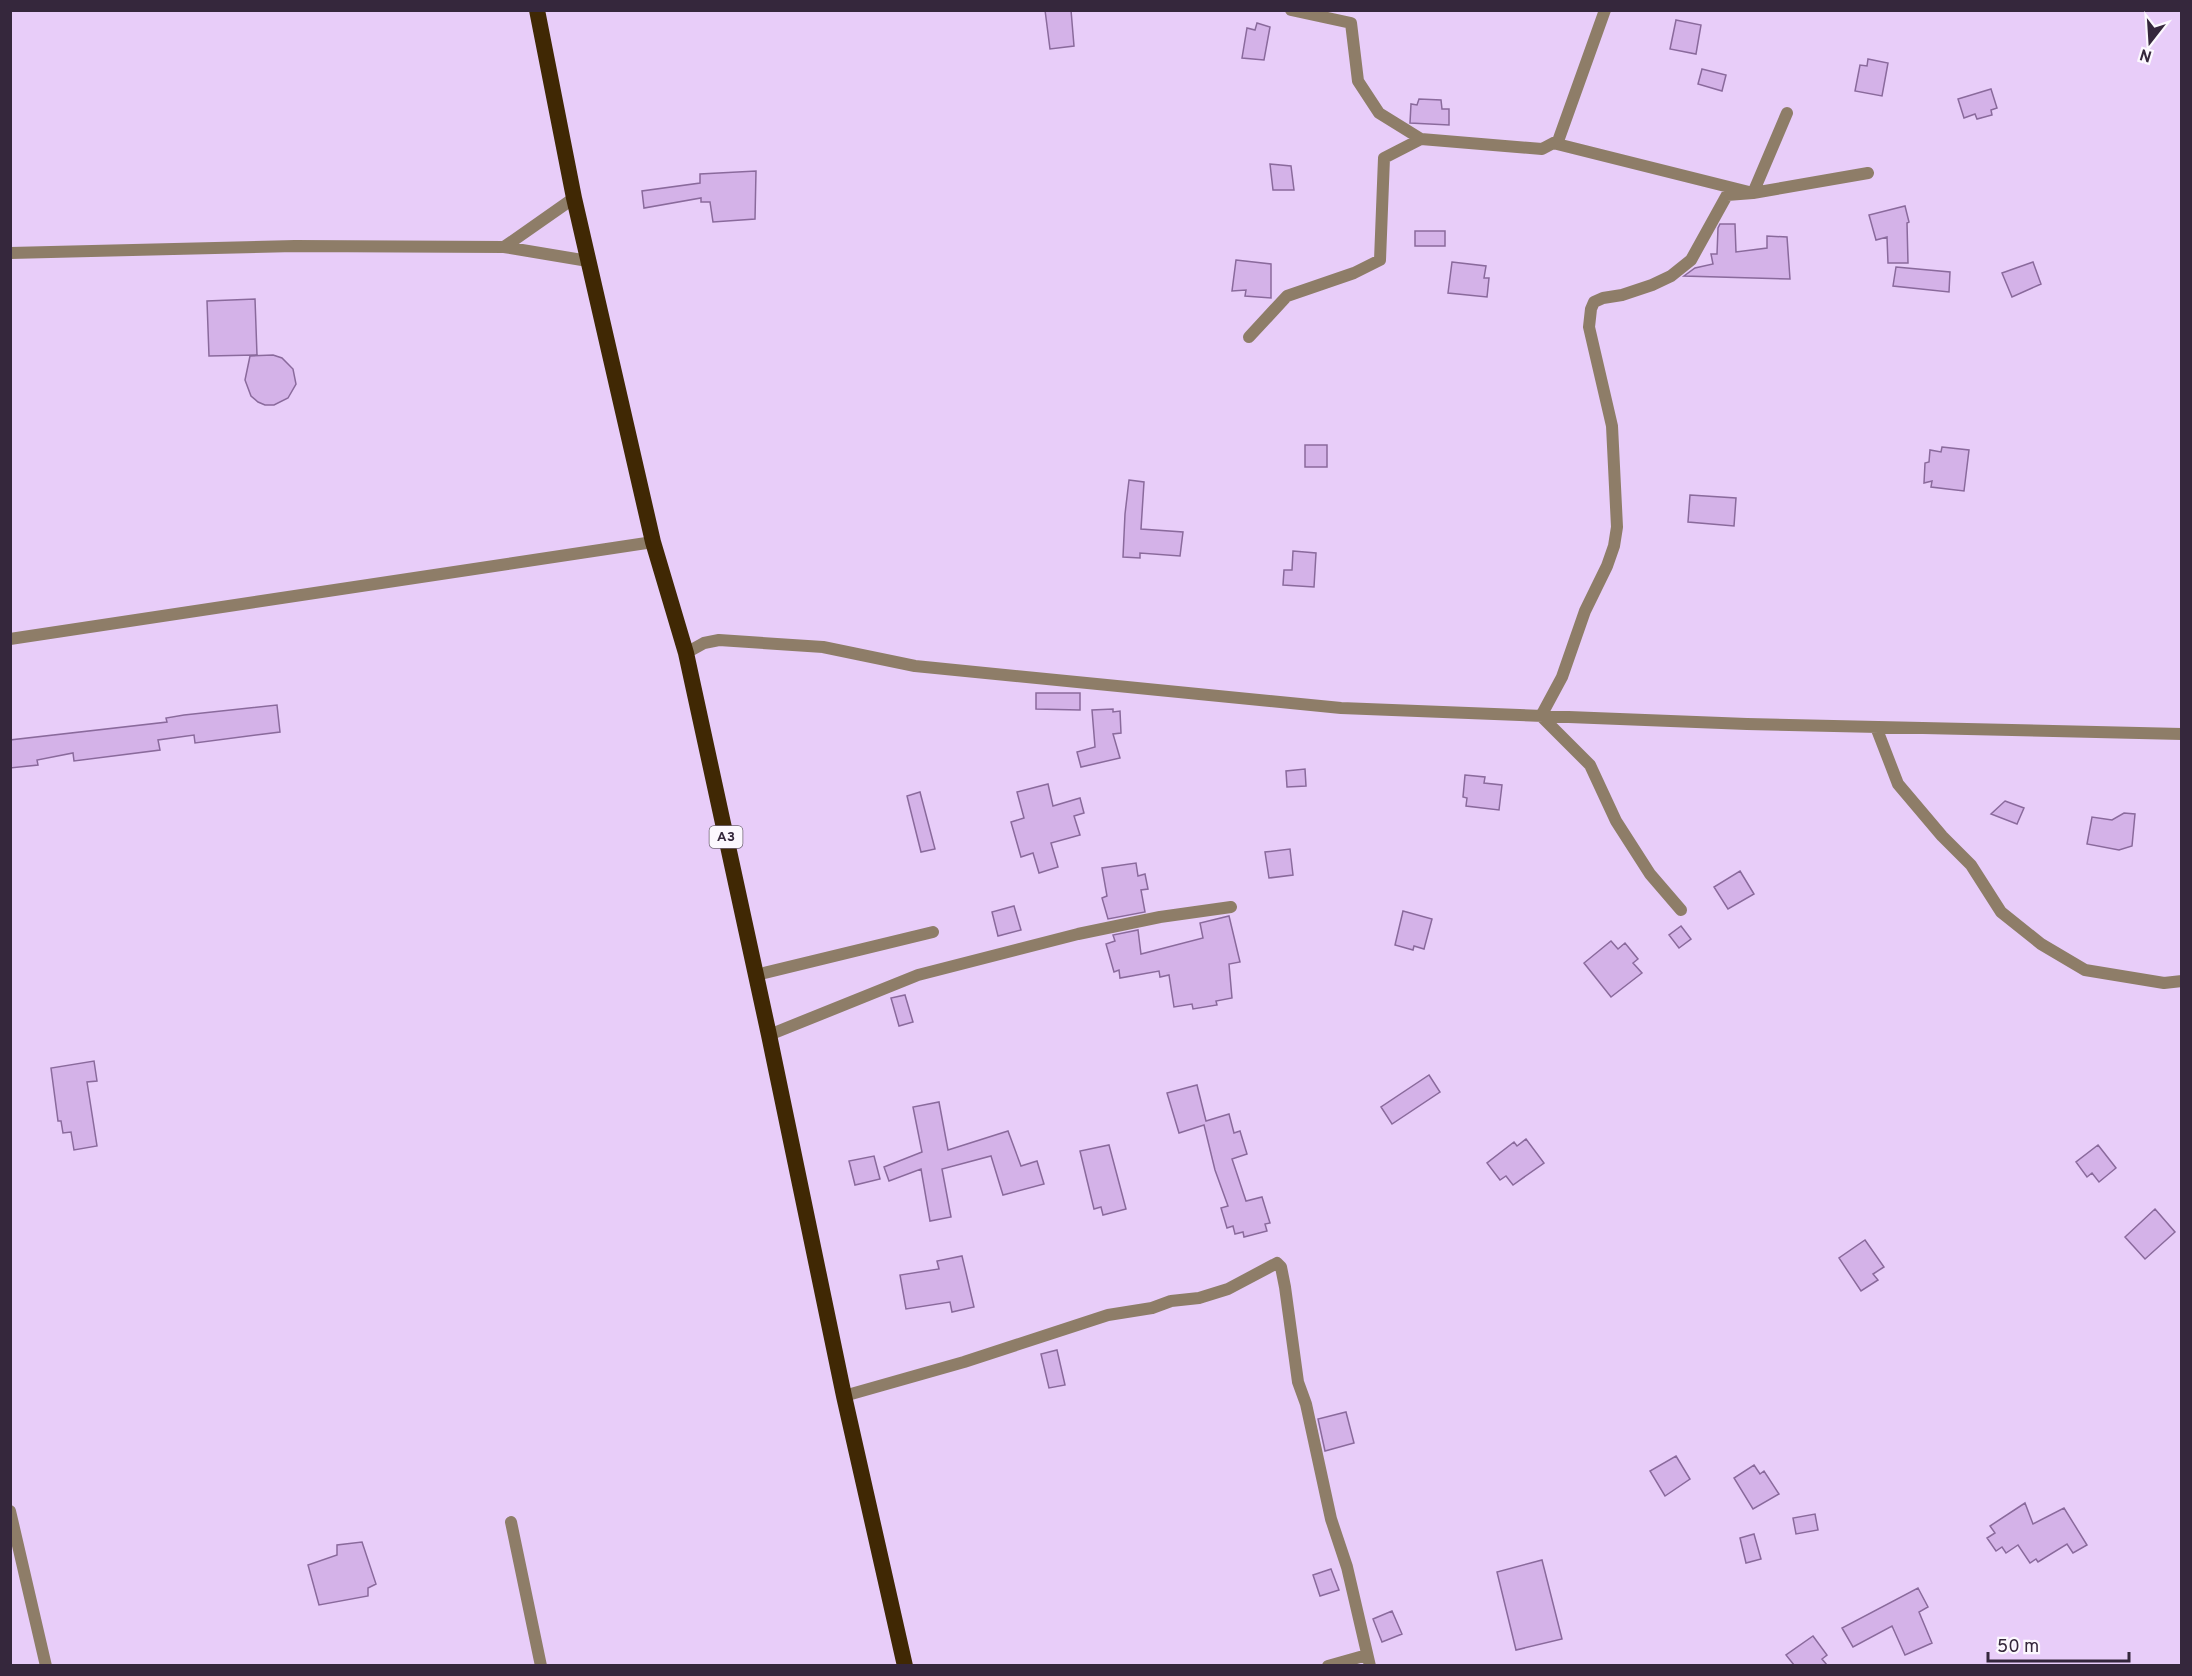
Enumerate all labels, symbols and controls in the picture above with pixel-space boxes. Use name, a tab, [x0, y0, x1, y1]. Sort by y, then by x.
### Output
north arrow	[2120, 12, 2180, 72]
text: N	[2138, 43, 2155, 66]
road number: A3	[710, 826, 742, 848]
scale bar	[1988, 1625, 2129, 1663]
text: 50 m	[1997, 1636, 2039, 1659]

